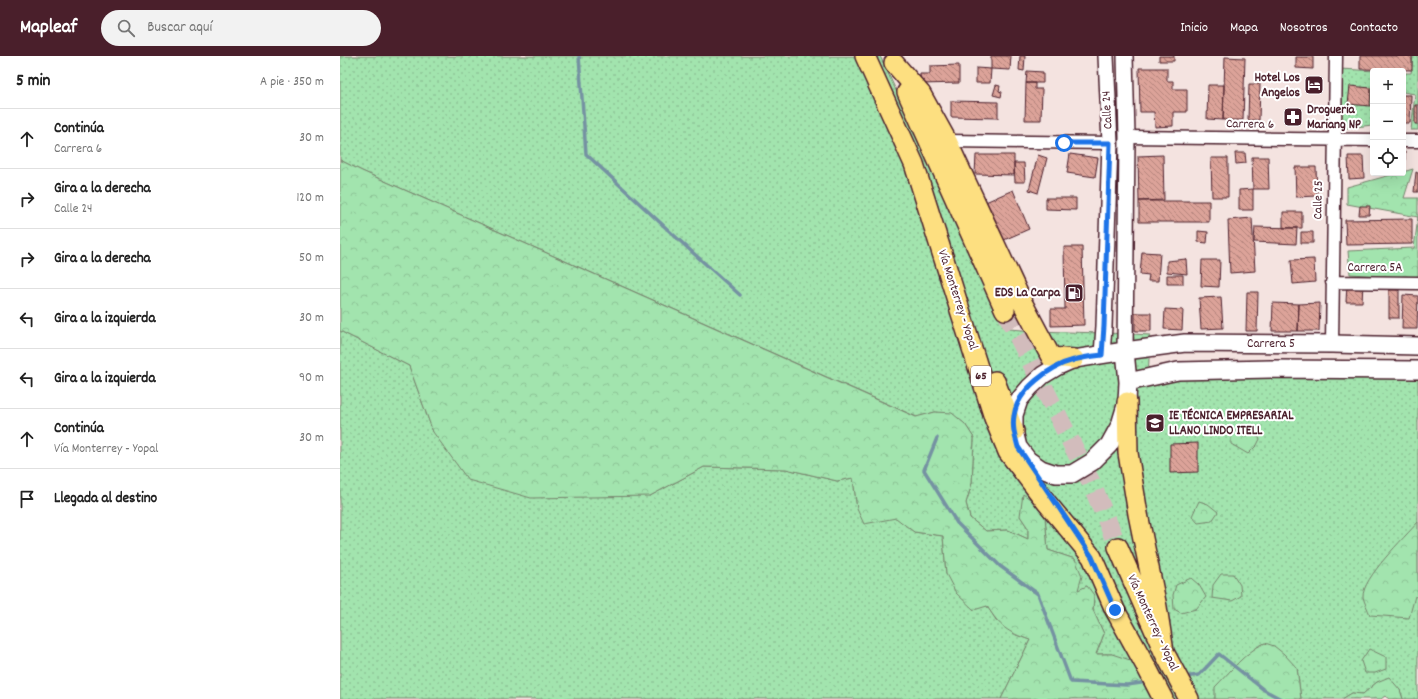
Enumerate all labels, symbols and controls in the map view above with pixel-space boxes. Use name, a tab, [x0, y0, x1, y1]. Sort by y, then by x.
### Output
search box	[101, 10, 381, 46]
text: Mapleaf	[20, 15, 77, 42]
icon: search	[115, 17, 137, 39]
text: Buscar aquí	[147, 17, 212, 39]
text: Inicio	[1180, 18, 1208, 38]
text: Mapa	[1230, 18, 1258, 38]
text: Nosotros	[1280, 18, 1328, 38]
text: Contacto	[1350, 18, 1398, 38]
map controls	[1370, 68, 1406, 176]
button: +	[1370, 68, 1406, 104]
place label: Hotel Los Angelos	[1254, 69, 1301, 103]
text: 5 min	[16, 70, 50, 94]
text: A pie · 350 m	[260, 73, 324, 92]
hotel icon: Hotel Los Angelos	[1303, 74, 1325, 96]
street label: Calle 24	[1098, 90, 1118, 130]
place label: Drogueria Mariang NP	[1307, 101, 1361, 135]
button: −	[1370, 104, 1406, 140]
pharmacy icon: Drogueria Mariang NP	[1282, 106, 1304, 128]
street label: Carrera 6	[1226, 115, 1274, 135]
text: Continúa	[54, 118, 104, 140]
icon: ahead	[16, 128, 38, 150]
text: 30 m	[299, 129, 324, 148]
route start	[1055, 134, 1073, 152]
text: Carrera 6	[54, 140, 102, 159]
button: locate	[1370, 140, 1406, 176]
text: Gira a la derecha	[54, 178, 151, 200]
street label: Calle 25	[1309, 180, 1329, 220]
icon: right	[16, 188, 38, 210]
text: 120 m	[296, 189, 324, 208]
text: Calle 24	[54, 200, 92, 219]
street label: Vía Monterrey - Yopal	[932, 247, 982, 353]
icon: right	[16, 248, 38, 270]
text: Gira a la derecha	[54, 248, 151, 270]
text: 50 m	[299, 249, 324, 268]
street label: Carrera 5A	[1348, 259, 1402, 278]
fuel station icon: EDS La Carpa	[1063, 282, 1085, 304]
place label: EDS La Carpa	[995, 284, 1061, 303]
icon: left	[16, 308, 38, 330]
text: Gira a la izquierda	[54, 308, 155, 330]
text: 30 m	[299, 309, 324, 328]
street label: Carrera 5	[1247, 335, 1295, 354]
road number: 65	[971, 366, 991, 386]
icon: left	[16, 368, 38, 390]
text: Gira a la izquierda	[54, 368, 155, 390]
text: 90 m	[299, 369, 324, 388]
place label: IE TÉCNICA EMPRESARIAL LLANO LINDO ITELL	[1169, 407, 1294, 441]
school or university icon: IE TÉCNICA EMPRESARIAL LLANO LINDO ITELL	[1144, 412, 1166, 434]
text: Continúa	[54, 418, 104, 440]
icon: ahead	[16, 428, 38, 450]
text: 30 m	[299, 429, 324, 448]
text: Vía Monterrey - Yopal	[54, 440, 158, 459]
icon: arrive	[16, 488, 38, 510]
text: Llegada al destino	[54, 488, 157, 510]
street label: Vía Monterrey - Yopal	[1121, 572, 1183, 674]
route end	[1106, 601, 1124, 619]

